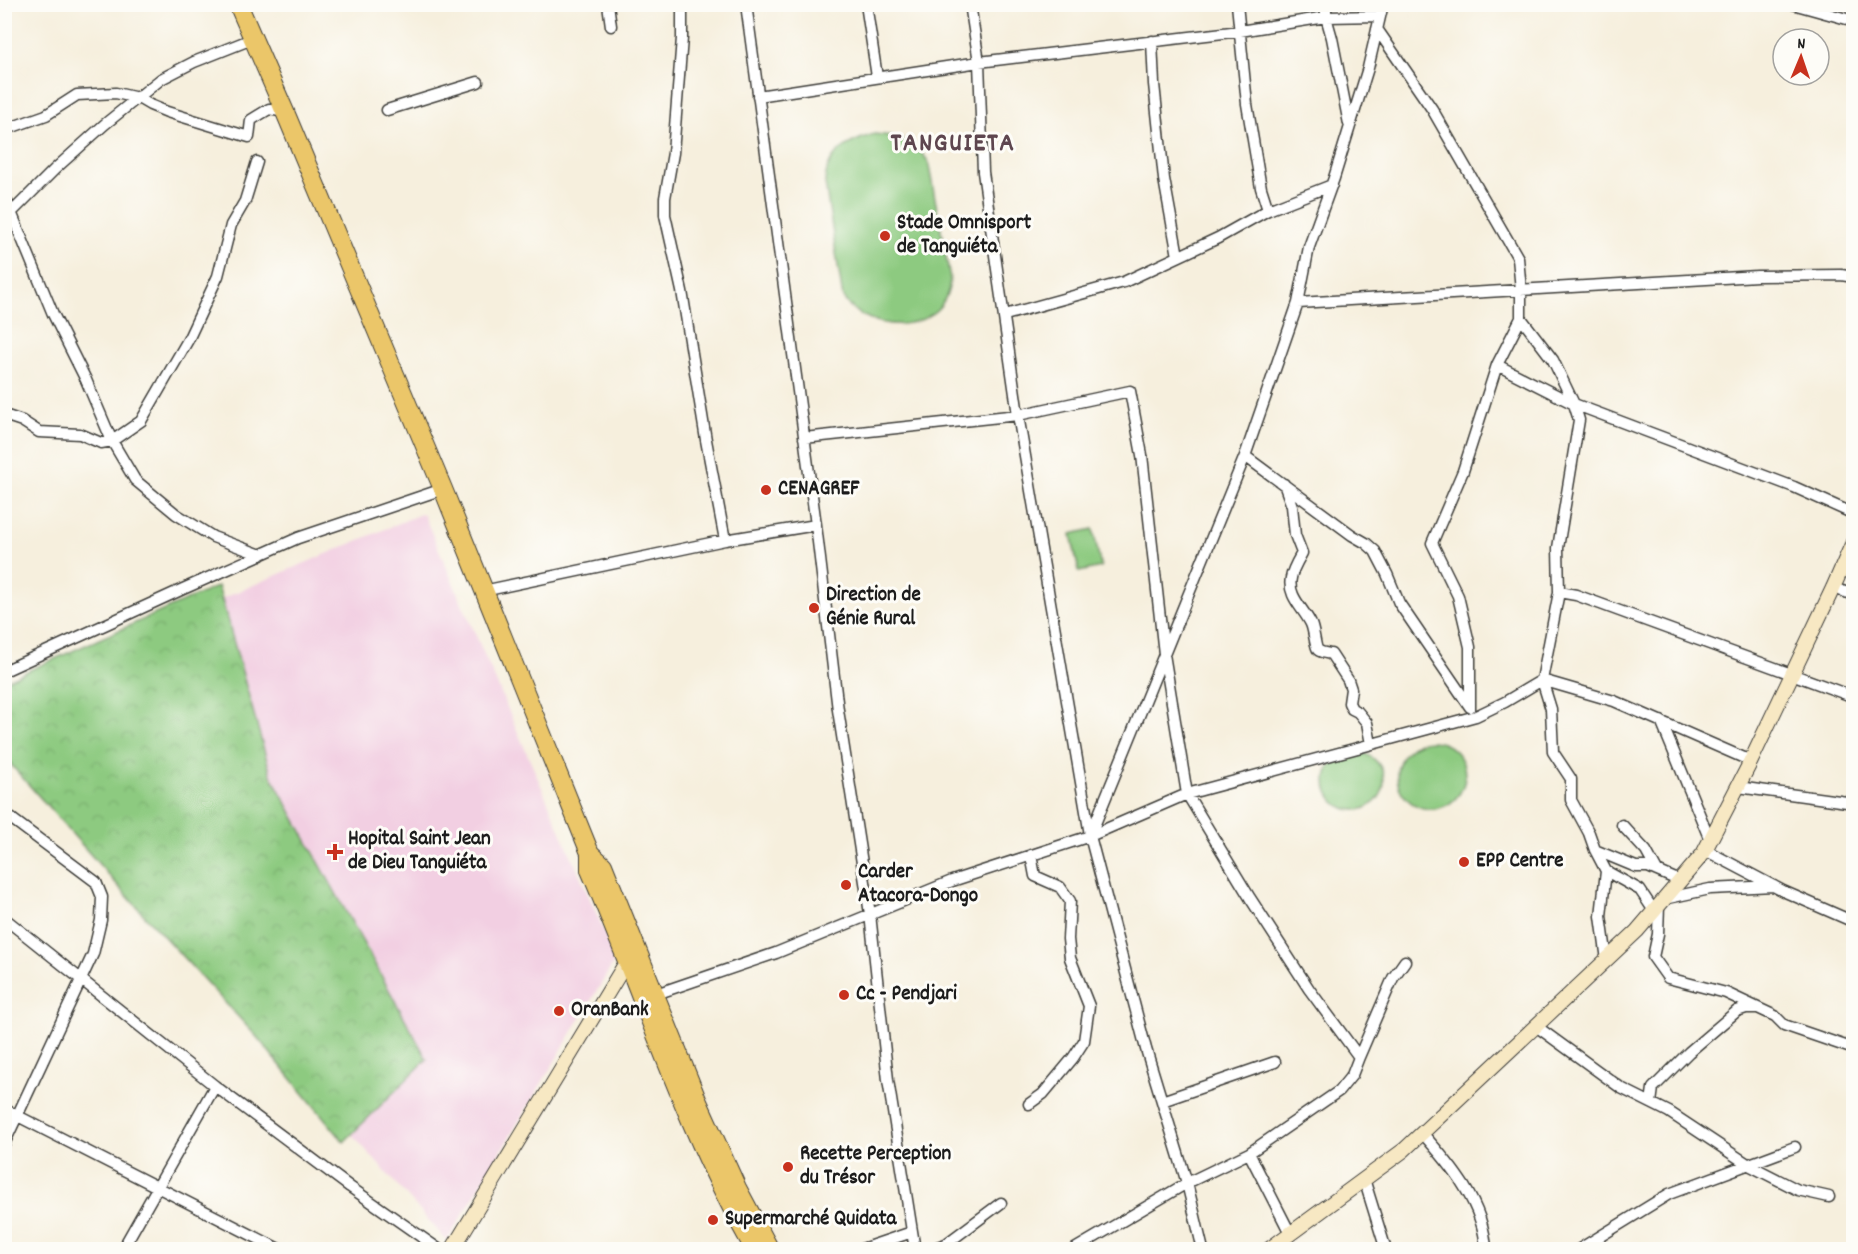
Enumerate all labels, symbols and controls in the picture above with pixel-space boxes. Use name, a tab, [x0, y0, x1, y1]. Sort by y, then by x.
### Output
north arrow	[1771, 27, 1831, 87]
text: N	[1797, 33, 1806, 56]
district label: TANGUIETA	[890, 125, 1016, 164]
place label: Stade Omnisport de Tanguiéta	[897, 209, 1031, 263]
marker: Stade Omnisport de Tanguiéta	[878, 229, 892, 243]
place label: CENAGREF	[778, 475, 860, 505]
marker: CENAGREF	[759, 483, 773, 497]
place label: Direction de Génie Rural	[826, 581, 921, 635]
marker: Direction de Génie Rural	[807, 601, 821, 615]
place label: Hopital Saint Jean de Dieu Tanguiéta	[348, 825, 491, 879]
marker: Hopital Saint Jean de Dieu Tanguiéta	[326, 843, 344, 861]
place label: EPP Centre	[1476, 847, 1564, 877]
marker: EPP Centre	[1457, 855, 1471, 869]
place label: Carder Atacora-Dongo	[858, 858, 978, 912]
marker: Carder Atacora-Dongo	[839, 878, 853, 892]
place label: Cc - Pendjari	[856, 980, 957, 1010]
marker: Cc - Pendjari	[837, 988, 851, 1002]
place label: OranBank	[571, 996, 649, 1026]
marker: OranBank	[552, 1004, 566, 1018]
place label: Recette Perception du Trésor	[800, 1140, 952, 1194]
marker: Recette Perception du Trésor	[781, 1160, 795, 1174]
place label: Supermarché Quidata	[725, 1205, 898, 1235]
marker: Supermarché Quidata	[706, 1213, 720, 1227]

